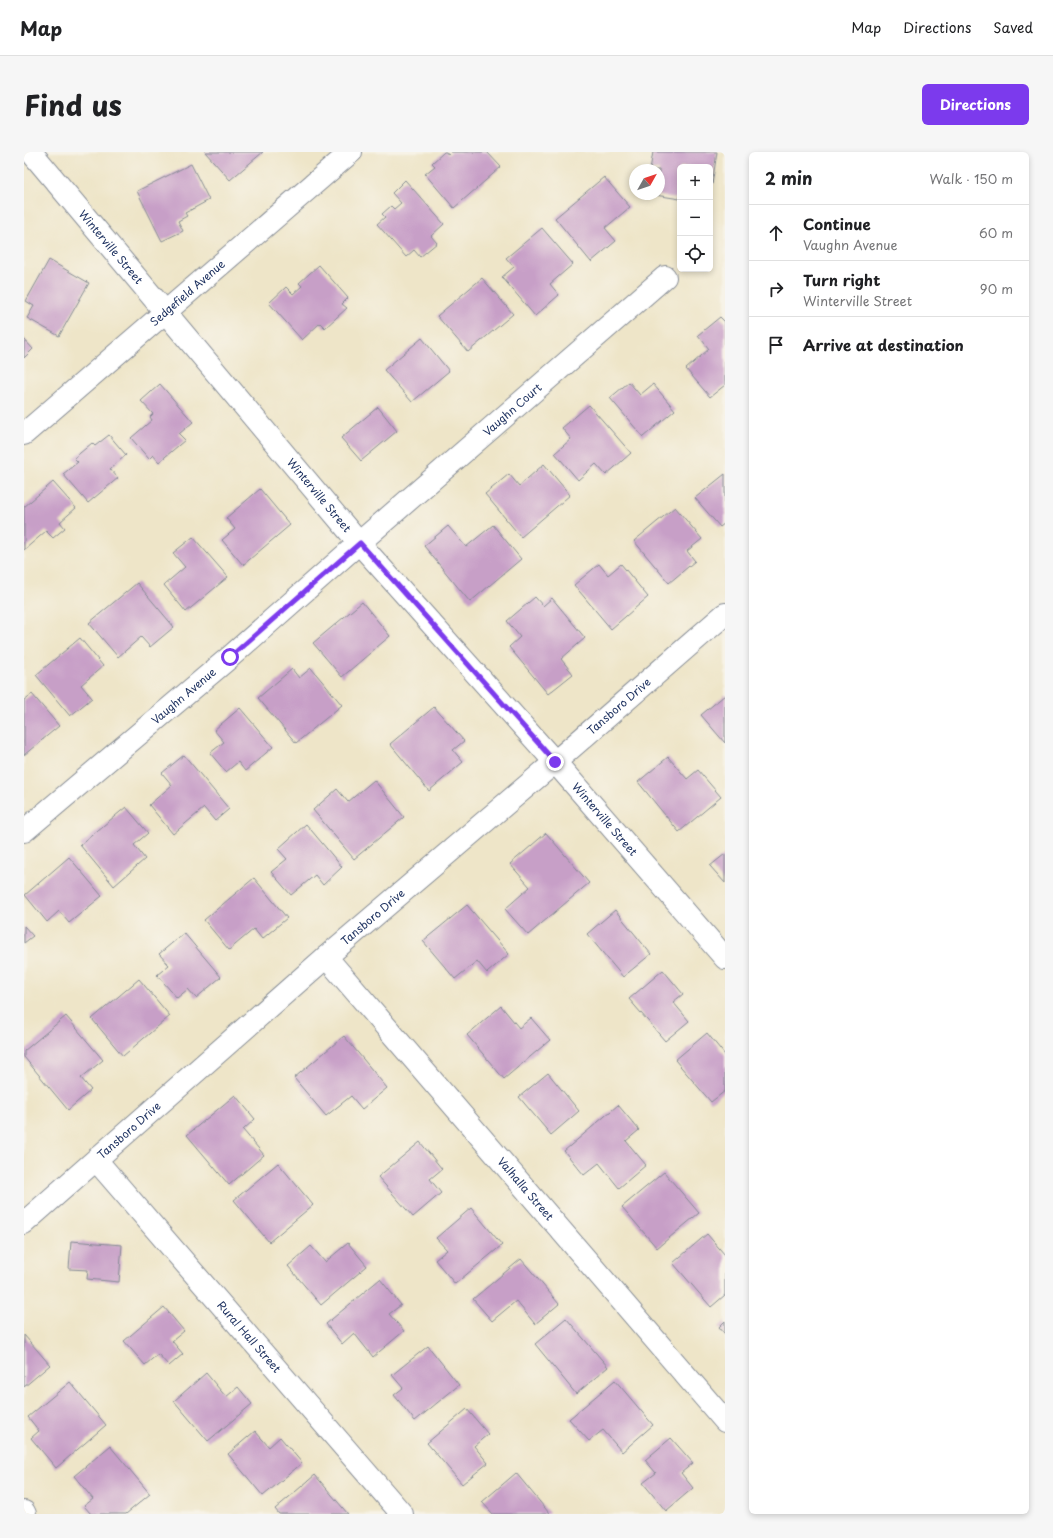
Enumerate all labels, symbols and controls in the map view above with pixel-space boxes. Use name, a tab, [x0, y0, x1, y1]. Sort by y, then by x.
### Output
text: Map	[20, 14, 62, 42]
text: Map	[851, 17, 881, 38]
text: Directions	[903, 17, 971, 38]
text: Saved	[993, 17, 1033, 38]
text: Find us	[24, 83, 122, 126]
button: Directions	[922, 84, 1029, 125]
north arrow	[629, 164, 665, 200]
map controls	[677, 164, 713, 272]
button: +	[677, 164, 713, 200]
text: 2 min	[765, 165, 812, 191]
text: Walk · 150 m	[929, 169, 1013, 188]
button: −	[677, 200, 713, 236]
street label: Winterville Street	[75, 206, 148, 288]
text: Continue	[803, 212, 871, 235]
icon: ahead	[765, 222, 787, 244]
text: 60 m	[979, 223, 1013, 242]
text: Vaughn Avenue	[803, 235, 898, 254]
button: locate	[677, 236, 713, 272]
street label: Sedgefield Avenue	[146, 255, 228, 330]
text: Turn right	[803, 268, 880, 291]
icon: right	[765, 278, 787, 300]
text: 90 m	[980, 279, 1013, 298]
text: Winterville Street	[803, 291, 912, 310]
text: Arrive at destination	[803, 333, 964, 356]
icon: arrive	[765, 334, 787, 356]
street label: Vaughn Court	[479, 379, 546, 440]
street label: Winterville Street	[283, 454, 356, 536]
route start	[221, 648, 239, 666]
street label: Vaughn Avenue	[147, 663, 219, 728]
street label: Tansboro Drive	[583, 673, 654, 738]
route end	[546, 753, 564, 771]
street label: Winterville Street	[568, 778, 642, 860]
street label: Tansboro Drive	[337, 884, 408, 949]
street label: Tansboro Drive	[93, 1097, 164, 1163]
street label: Valhalla Street	[494, 1153, 558, 1224]
street label: Rural Hall Street	[214, 1297, 286, 1377]

